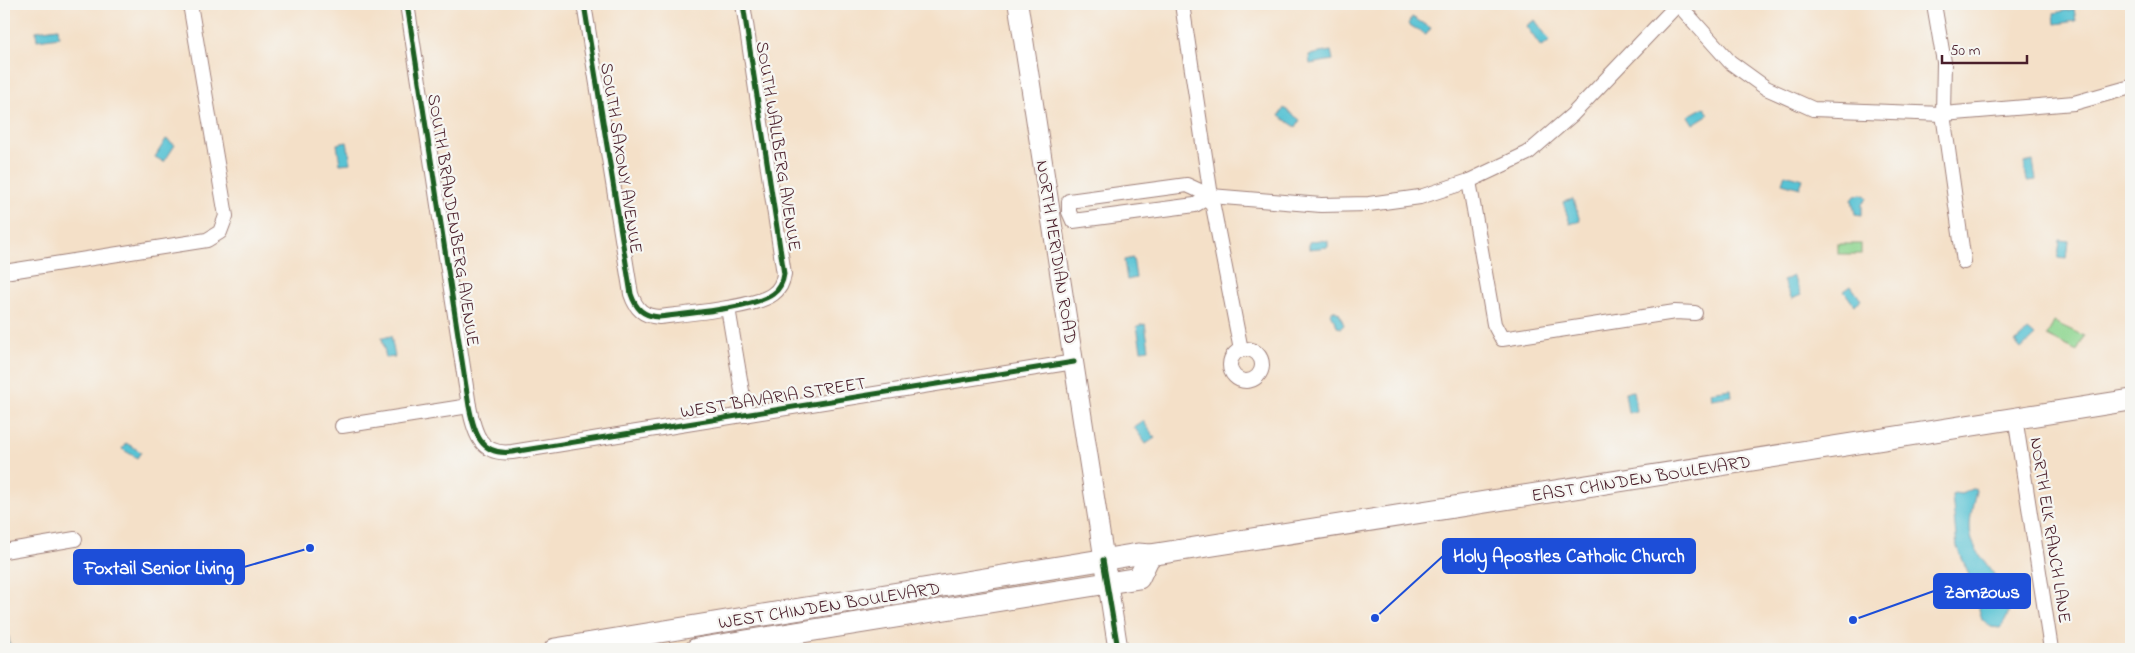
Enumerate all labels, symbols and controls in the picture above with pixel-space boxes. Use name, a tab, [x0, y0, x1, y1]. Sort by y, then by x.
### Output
scale bar	[1942, 32, 2028, 64]
street label: SOUTH WALLBERG AVENUE	[748, 39, 806, 253]
text: 50 m	[1950, 40, 1981, 62]
street label: SOUTH SAXONY AVENUE	[592, 61, 648, 256]
street label: SOUTH BRANDENBERG AVENUE	[419, 92, 485, 349]
street label: NORTH MERIDIAN ROAD	[1028, 159, 1082, 346]
street label: WEST BAVARIA STREET	[679, 371, 868, 426]
street label: NORTH ELK RANCH LANE	[2021, 436, 2077, 625]
street label: EAST CHINDEN BOULEVARD	[1530, 450, 1753, 510]
callout: Holy Apostles Catholic Church	[1443, 539, 1695, 573]
text: Holy Apostles Catholic Church	[1453, 544, 1685, 573]
callout: Foxtail Senior Living	[74, 550, 244, 584]
text: Foxtail Senior Living	[83, 556, 235, 585]
callout: Zamzows	[1934, 574, 2030, 608]
street label: WEST CHINDEN BOULEVARD	[716, 577, 942, 637]
text: Zamzows	[1944, 580, 2020, 607]

